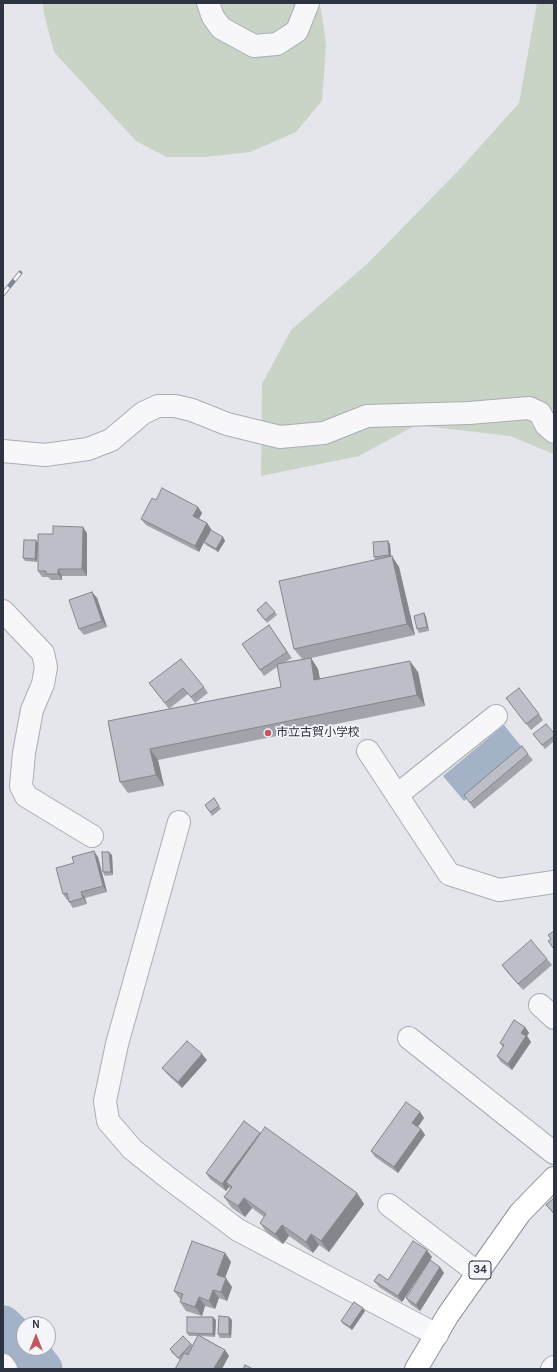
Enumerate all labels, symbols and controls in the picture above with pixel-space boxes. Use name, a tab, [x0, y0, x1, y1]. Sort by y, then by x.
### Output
place label: 市立古賀小学校	[276, 726, 360, 740]
marker: 市立古賀小学校	[263, 728, 273, 738]
road number: 34	[469, 1261, 491, 1279]
north arrow	[16, 1316, 56, 1356]
text: N	[32, 1318, 40, 1331]

